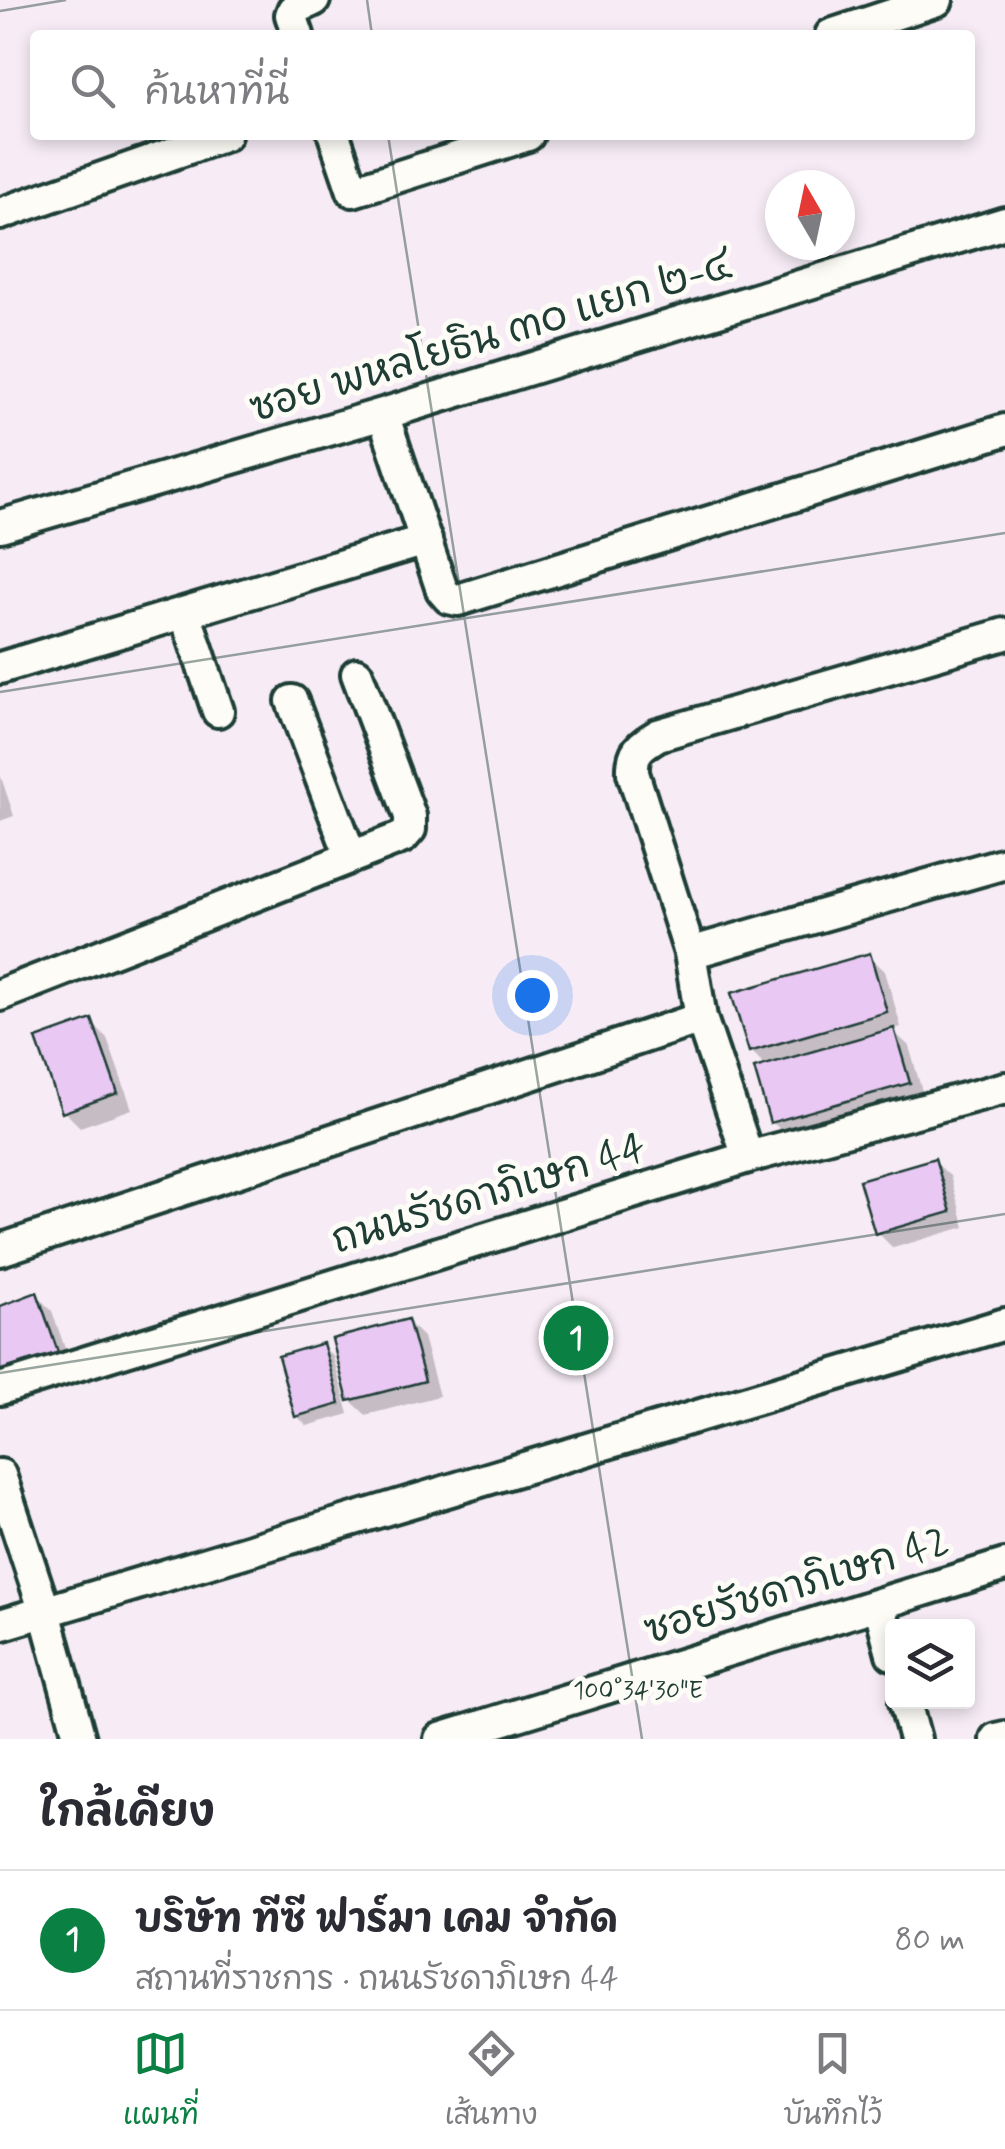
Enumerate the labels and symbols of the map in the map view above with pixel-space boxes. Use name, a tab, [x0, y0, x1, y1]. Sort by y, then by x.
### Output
north arrow	[765, 170, 855, 260]
street label: ซอย พหลโยธิน ๓๐ แยก ๒-๔	[243, 236, 739, 436]
your location	[507, 970, 558, 1021]
street label: ถนนรัชดาภิเษก 44	[326, 1123, 652, 1267]
pin: 1	[544, 1300, 608, 1376]
street label: ซอยรัชดาภิเษก 42	[639, 1516, 955, 1658]
text: 100°34'30"E	[573, 1675, 703, 1708]

